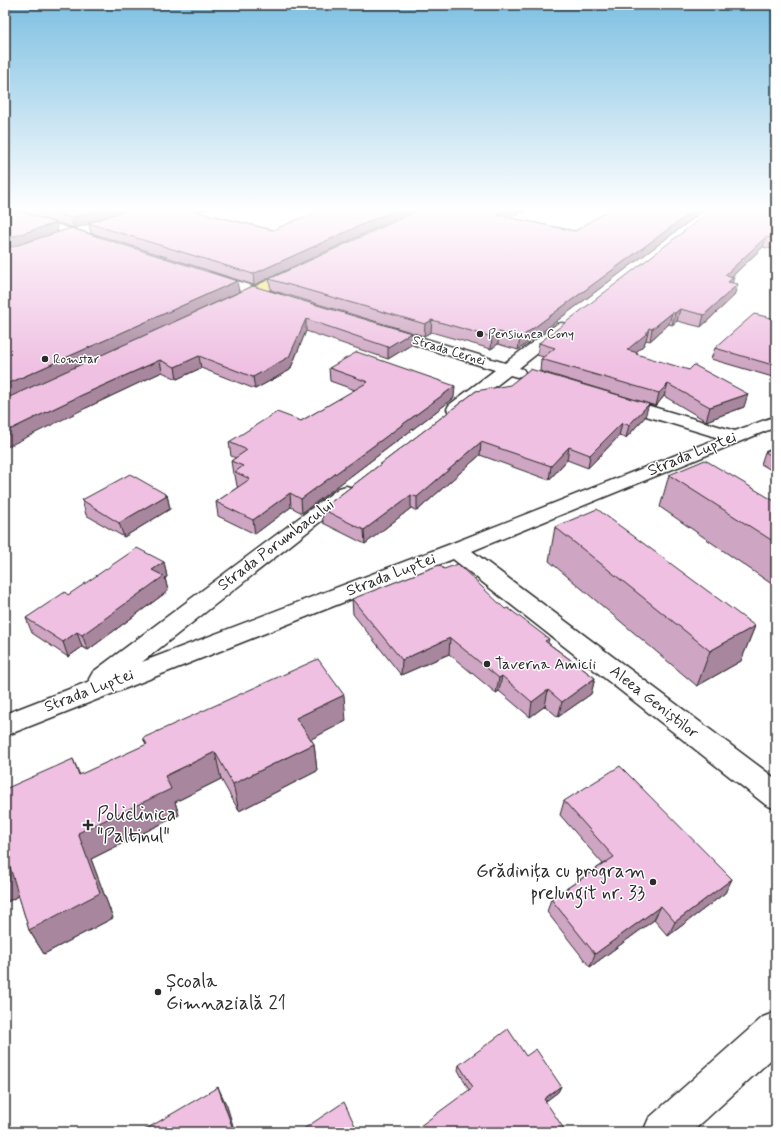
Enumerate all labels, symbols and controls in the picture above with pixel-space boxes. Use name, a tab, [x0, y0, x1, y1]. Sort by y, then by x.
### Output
place label: Pensiunea Cony	[488, 326, 574, 343]
marker: Pensiunea Cony	[475, 329, 485, 339]
street label: Strada Cernei	[410, 332, 488, 370]
place label: Romstar	[53, 351, 100, 368]
marker: Romstar	[40, 354, 50, 364]
street label: Strada Luptei	[645, 427, 739, 481]
street label: Strada Porumbacului	[213, 494, 339, 596]
street label: Strada Luptei	[343, 548, 439, 602]
place label: Taverna Amicii	[495, 654, 597, 675]
marker: Taverna Amicii	[482, 659, 492, 669]
street label: Aleea Geniștilor	[605, 661, 703, 744]
street label: Strada Luptei	[41, 664, 137, 718]
place label: Policlinica "Paltinul"	[97, 802, 176, 849]
marker: Policlinica "Paltinul"	[82, 819, 94, 831]
place label: Grădinița cu program prelungit nr. 33	[476, 859, 645, 909]
marker: Grădinița cu program prelungit nr. 33	[648, 877, 658, 887]
place label: Școala Gimnazială 21	[166, 969, 286, 1016]
marker: Școala Gimnazială 21	[153, 987, 163, 997]

